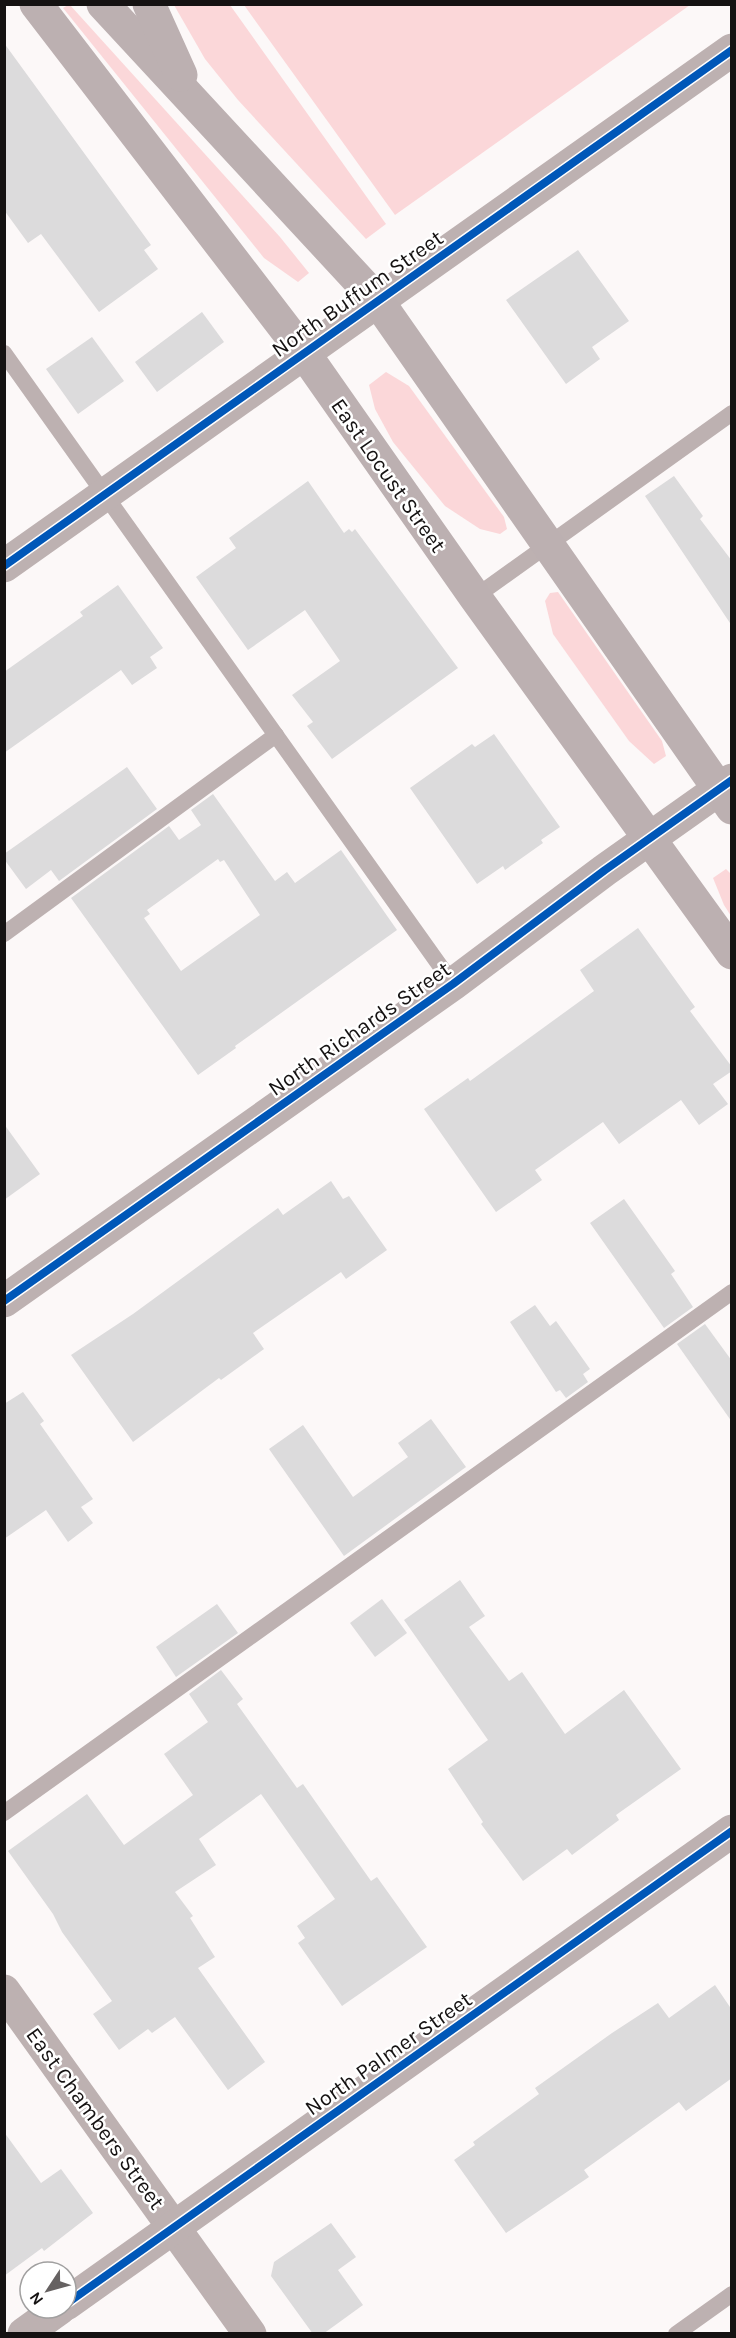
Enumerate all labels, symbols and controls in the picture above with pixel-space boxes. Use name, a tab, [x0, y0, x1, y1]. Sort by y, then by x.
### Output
street label: North Buffum Street	[267, 225, 448, 363]
street label: East Locust Street	[325, 394, 451, 558]
street label: North Richards Street	[263, 956, 456, 1102]
street label: North Palmer Street	[300, 1986, 477, 2121]
street label: East Chambers Street	[20, 2023, 170, 2215]
north arrow	[18, 2260, 78, 2320]
text: N	[25, 2288, 47, 2309]

